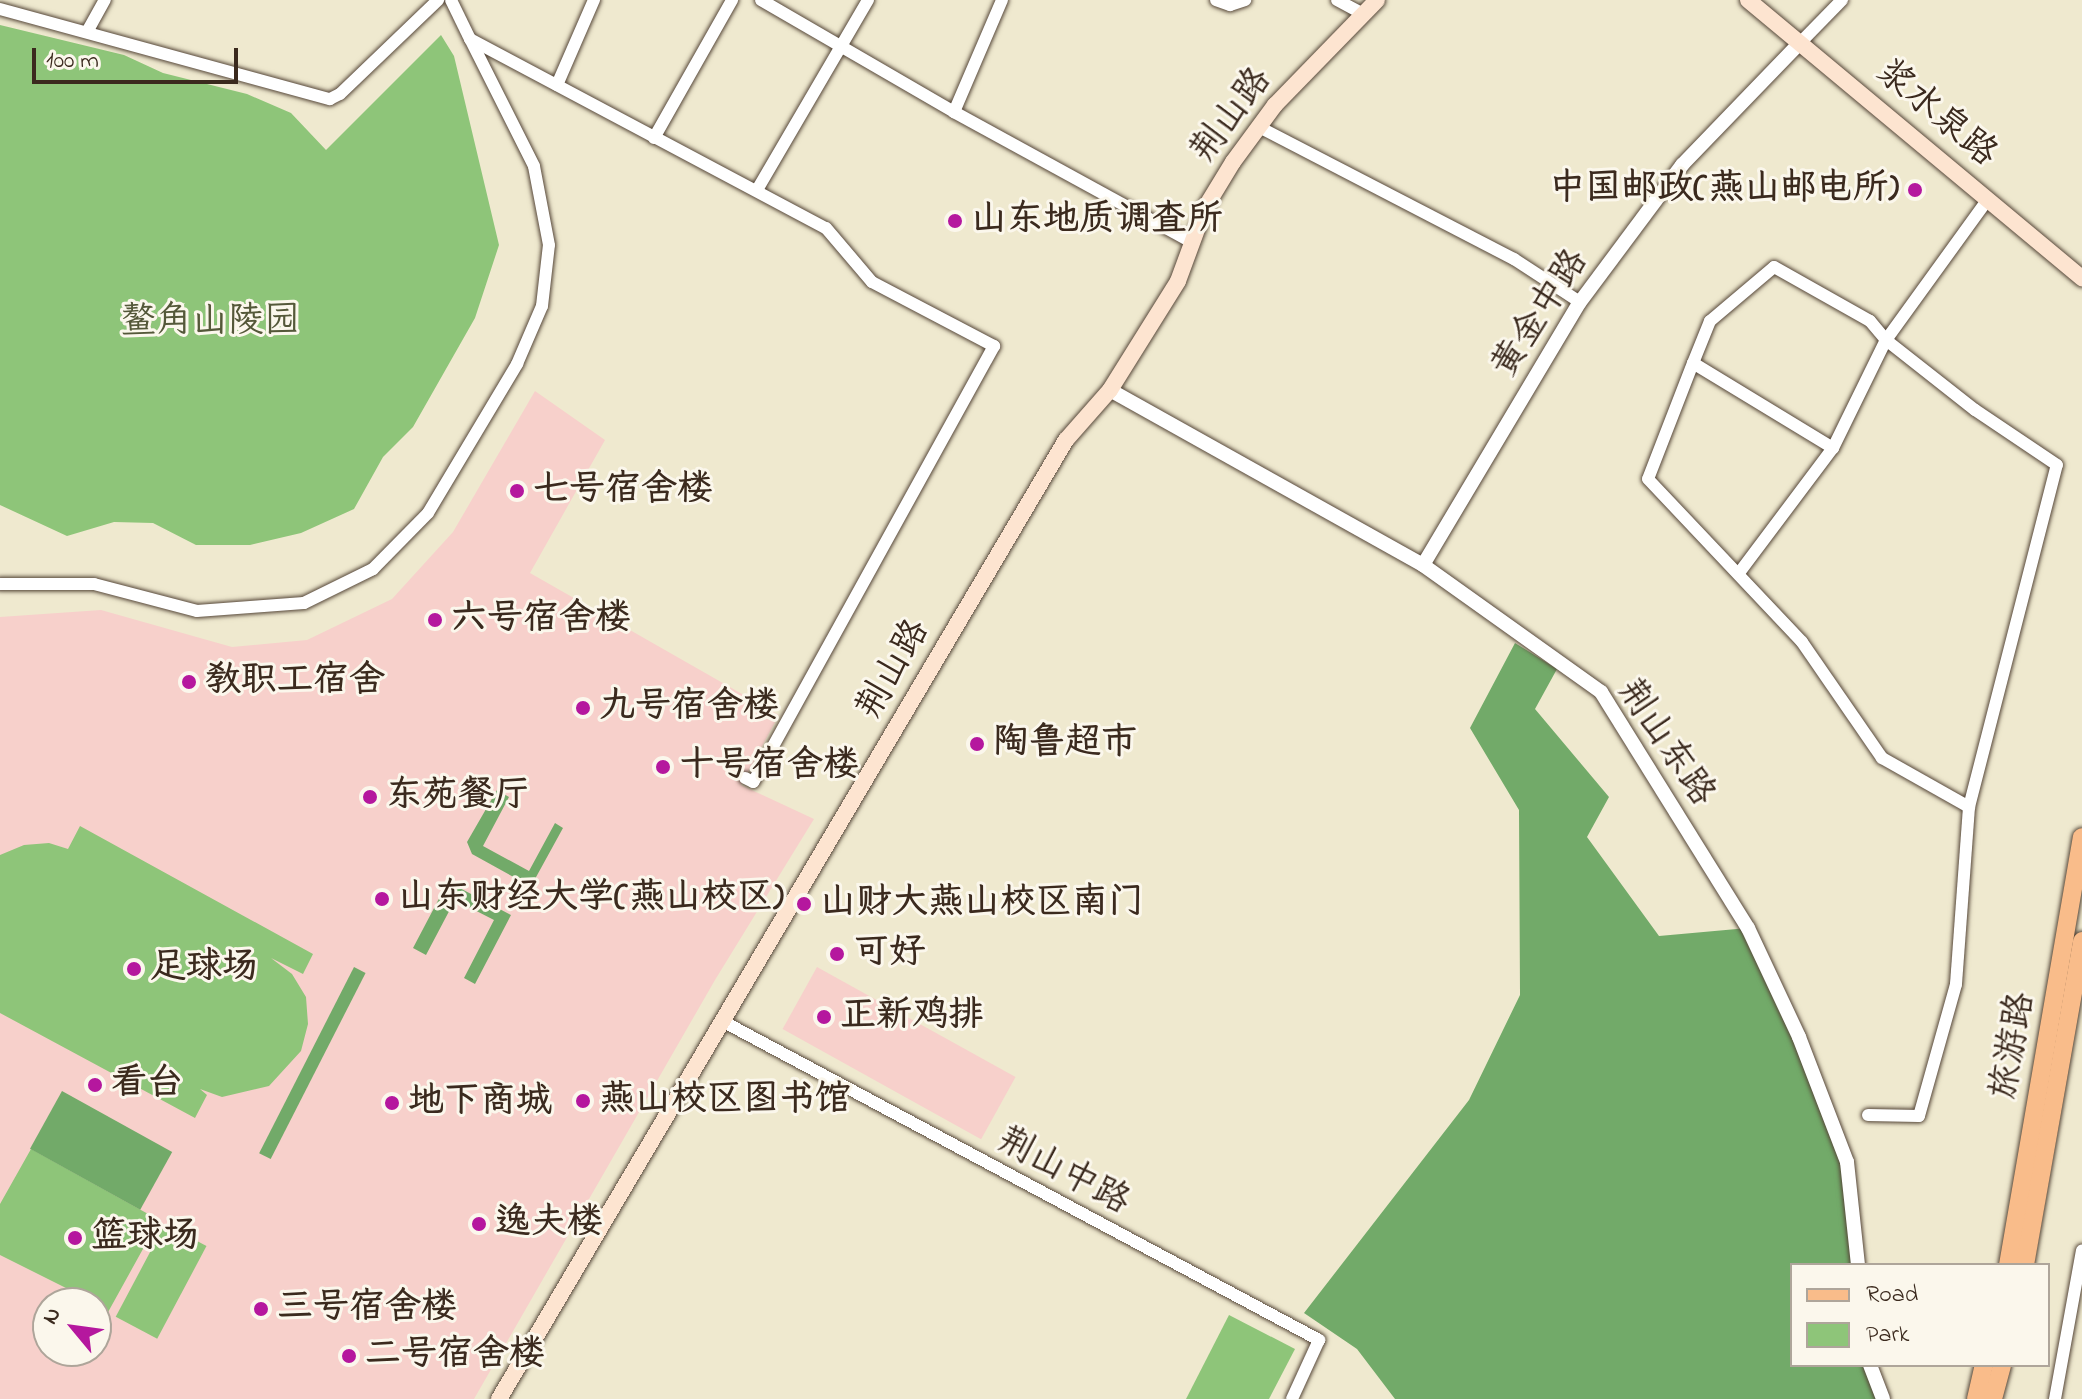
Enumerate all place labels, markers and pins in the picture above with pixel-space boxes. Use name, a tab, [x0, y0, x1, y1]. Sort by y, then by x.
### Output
place label: 中国邮政(燕山邮电所)	[1549, 168, 1899, 212]
marker: 中国邮政(燕山邮电所)	[1906, 181, 1924, 199]
place label: 山东地质调查所	[971, 199, 1223, 243]
marker: 山东地质调查所	[946, 212, 964, 230]
place label: 七号宿舍楼	[533, 469, 713, 513]
marker: 七号宿舍楼	[508, 482, 526, 500]
place label: 六号宿舍楼	[451, 598, 631, 642]
marker: 六号宿舍楼	[426, 611, 444, 629]
place label: 教职工宿舍	[205, 660, 385, 704]
marker: 教职工宿舍	[180, 673, 198, 691]
place label: 九号宿舍楼	[599, 686, 779, 730]
marker: 九号宿舍楼	[574, 699, 592, 717]
place label: 陶鲁超市	[993, 722, 1137, 766]
marker: 陶鲁超市	[968, 735, 986, 753]
place label: 十号宿舍楼	[679, 745, 859, 789]
marker: 十号宿舍楼	[654, 758, 672, 776]
place label: 东苑餐厅	[386, 775, 530, 819]
marker: 东苑餐厅	[361, 788, 379, 806]
place label: 山东财经大学(燕山校区)	[398, 877, 784, 921]
place label: 山财大燕山校区南门	[820, 882, 1144, 926]
marker: 山东财经大学(燕山校区)	[373, 890, 391, 908]
marker: 山财大燕山校区南门	[795, 895, 813, 913]
place label: 可好	[853, 932, 925, 976]
marker: 可好	[828, 945, 846, 963]
place label: 足球场	[150, 947, 258, 991]
marker: 足球场	[125, 960, 143, 978]
place label: 正新鸡排	[840, 995, 984, 1039]
marker: 正新鸡排	[815, 1008, 833, 1026]
place label: 看台	[111, 1063, 183, 1107]
marker: 看台	[86, 1076, 104, 1094]
place label: 燕山校区图书馆	[599, 1079, 851, 1123]
place label: 地下商城	[408, 1081, 552, 1125]
marker: 燕山校区图书馆	[574, 1092, 592, 1110]
marker: 地下商城	[383, 1094, 401, 1112]
place label: 逸夫楼	[495, 1202, 603, 1246]
marker: 逸夫楼	[470, 1215, 488, 1233]
place label: 篮球场	[91, 1216, 199, 1260]
marker: 篮球场	[66, 1229, 84, 1247]
place label: 三号宿舍楼	[277, 1287, 457, 1331]
marker: 三号宿舍楼	[252, 1300, 270, 1318]
place label: 二号宿舍楼	[365, 1334, 545, 1378]
marker: 二号宿舍楼	[340, 1347, 358, 1365]

